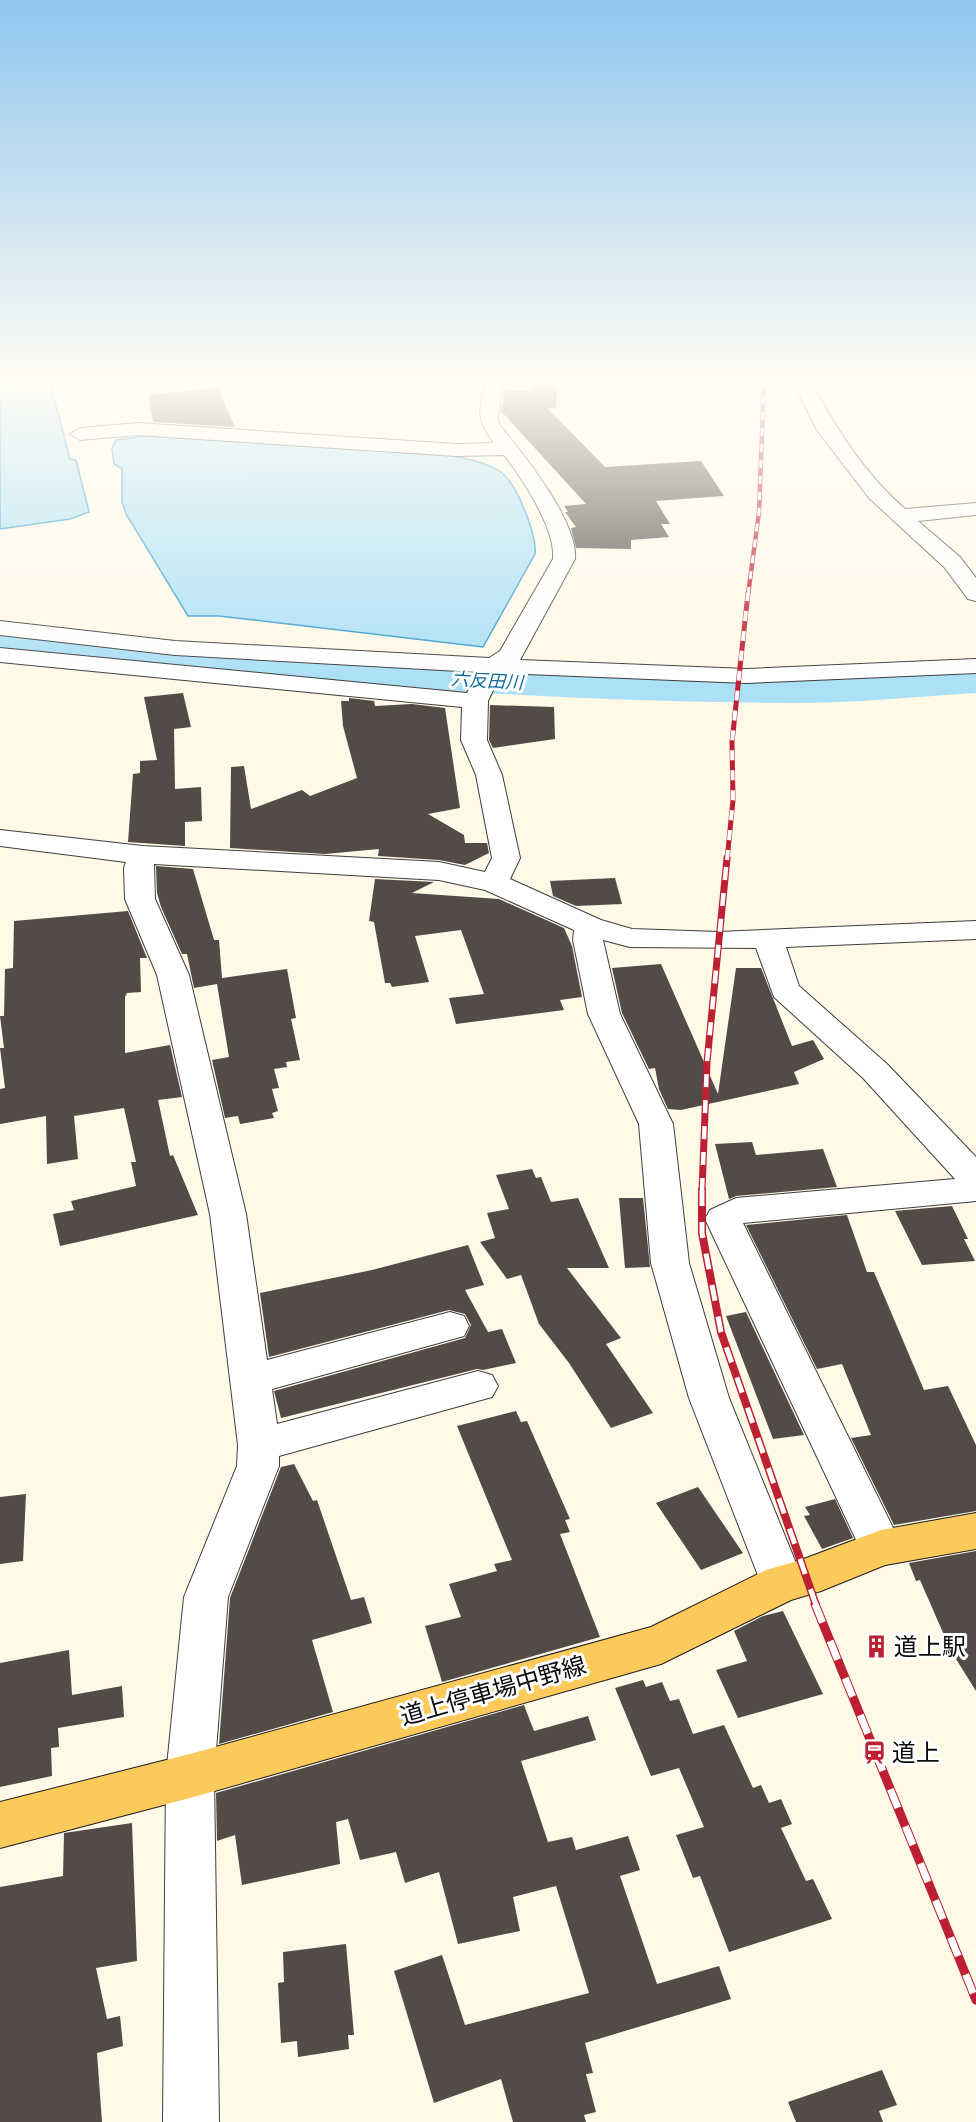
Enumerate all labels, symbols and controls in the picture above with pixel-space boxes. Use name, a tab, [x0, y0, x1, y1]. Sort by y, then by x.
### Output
water label: 六反田川	[450, 668, 526, 694]
place label: 道上駅	[894, 1632, 966, 1661]
building icon: 道上駅	[863, 1634, 889, 1660]
street label: 道上停車場中野線	[397, 1650, 589, 1731]
place label: 道上	[892, 1738, 940, 1767]
station icon: 道上	[861, 1740, 887, 1766]

